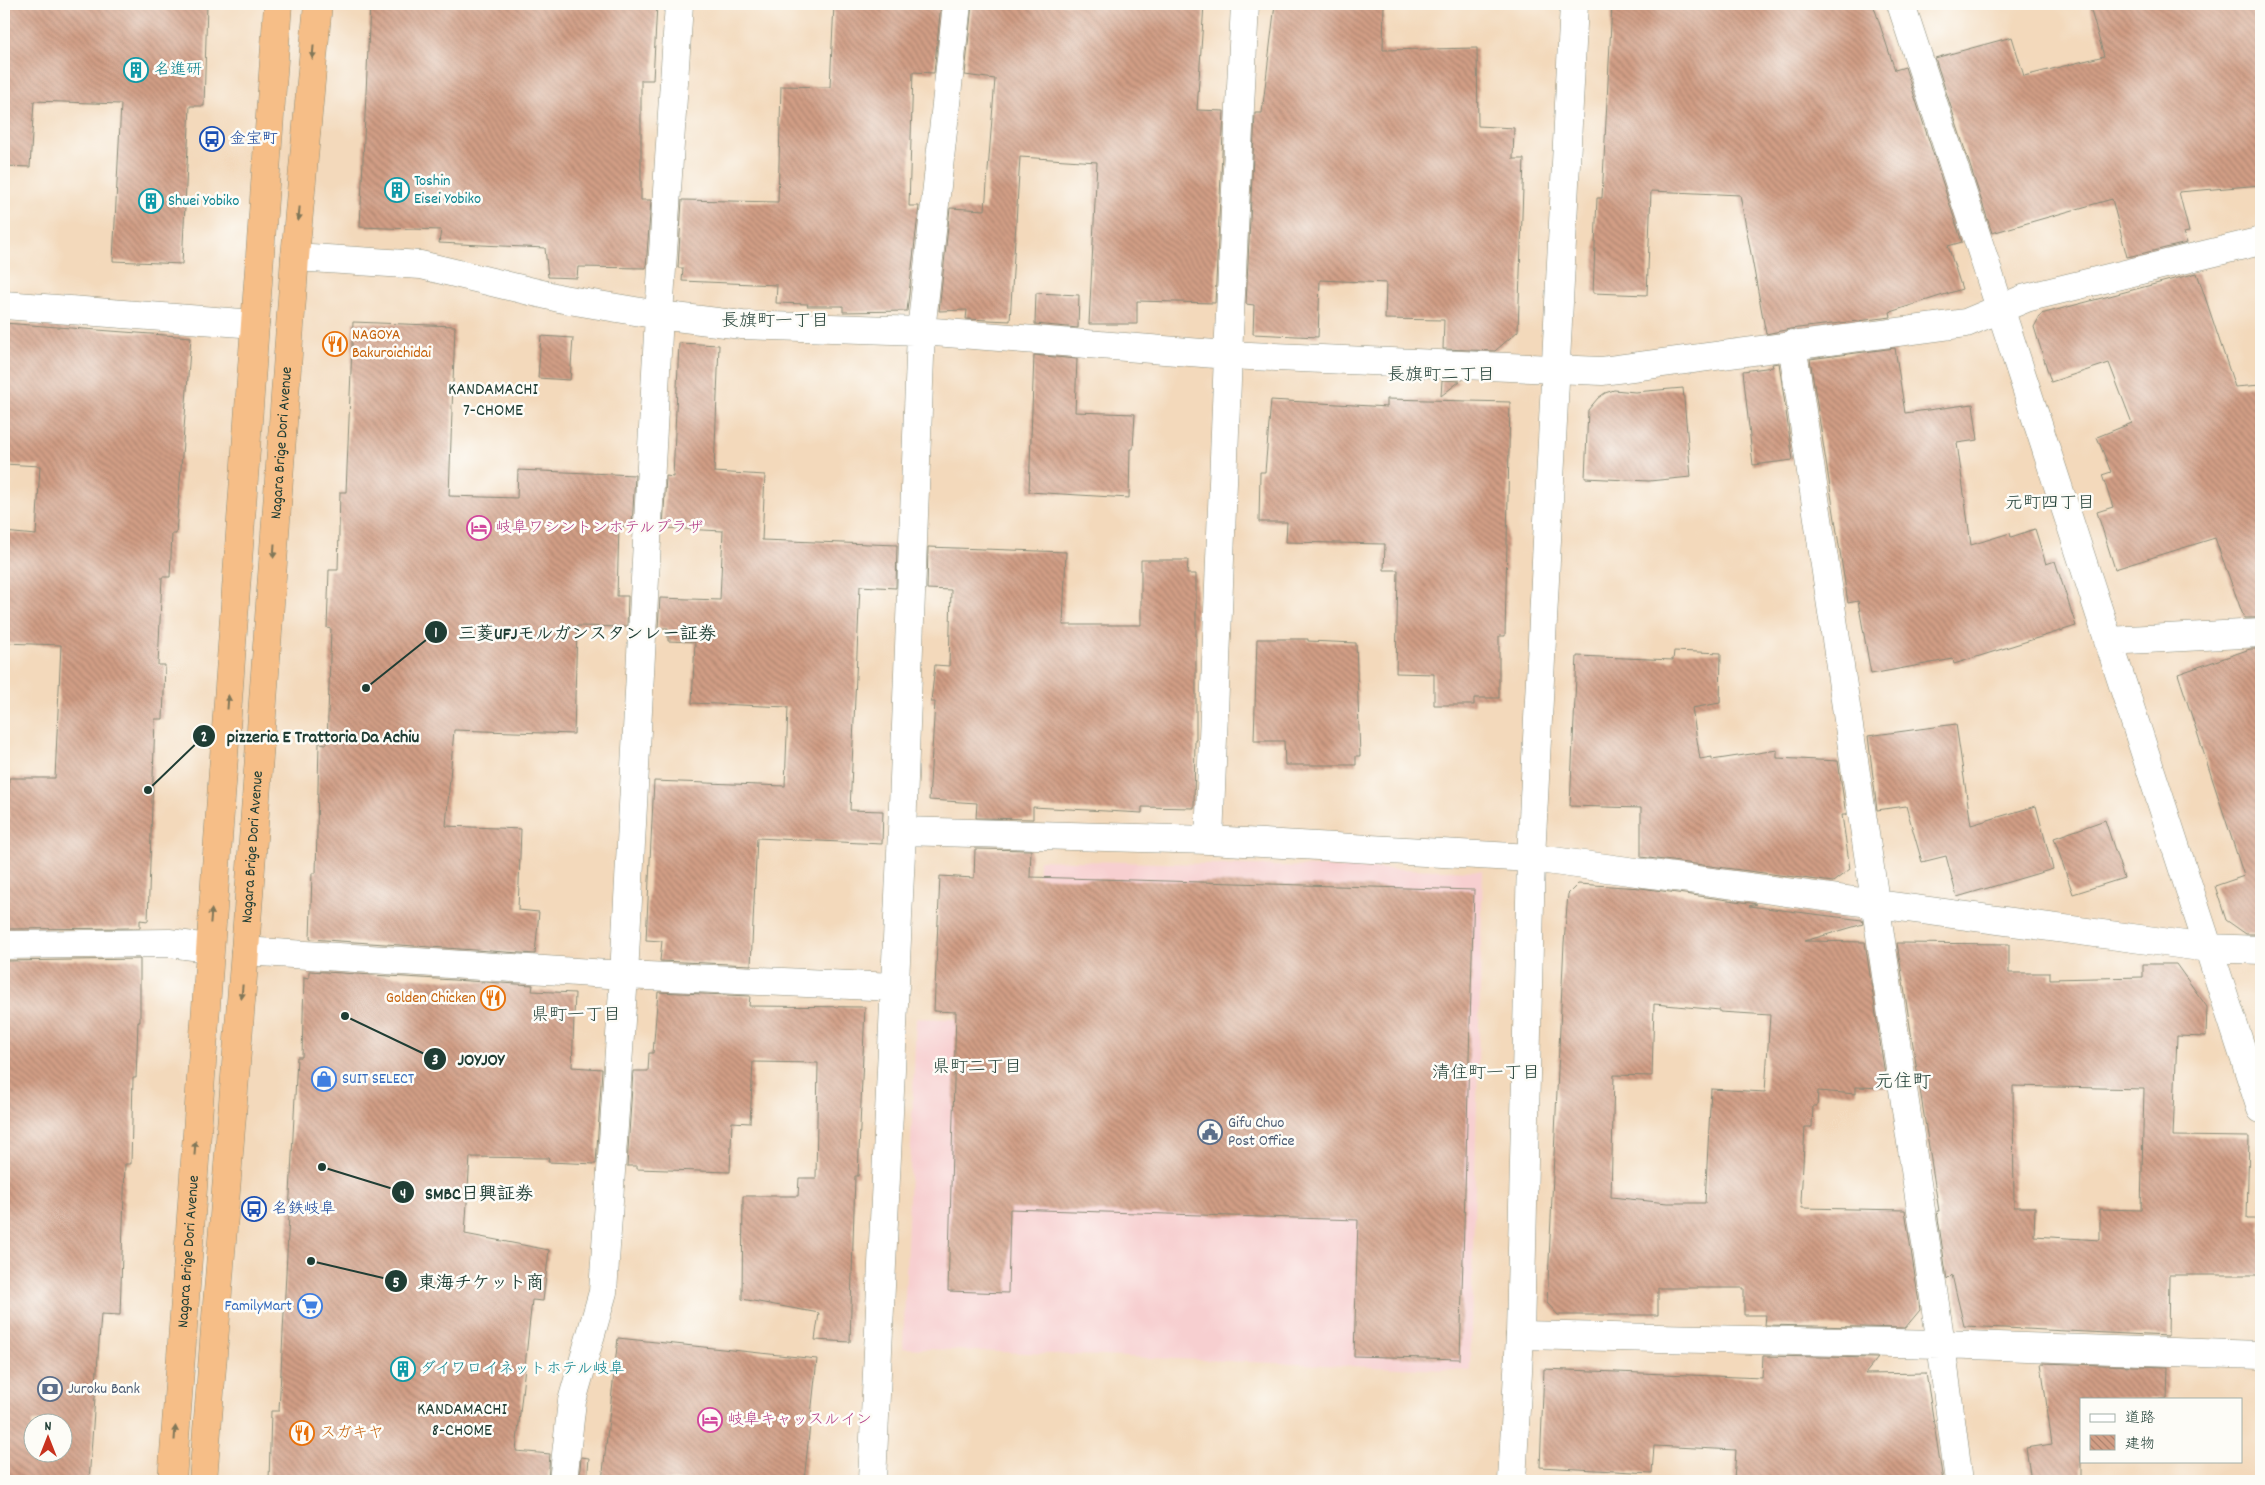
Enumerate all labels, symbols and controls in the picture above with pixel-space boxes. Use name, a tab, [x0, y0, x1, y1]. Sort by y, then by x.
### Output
one-way arrow	[309, 45, 317, 61]
building icon: 名進研	[123, 57, 149, 83]
place label: 名進研	[154, 59, 202, 82]
bus stop icon: 金宝町	[199, 126, 225, 152]
place label: 金宝町	[230, 128, 278, 151]
place label: Toshin Eisei Yobiko	[414, 170, 481, 211]
building icon: Toshin Eisei Yobiko	[384, 177, 410, 203]
building icon: Shuei Yobiko	[138, 188, 164, 214]
place label: Shuei Yobiko	[168, 190, 239, 213]
one-way arrow	[295, 206, 303, 222]
district label: 長旗町一丁目	[721, 310, 829, 335]
place label: NAGOYA Bakuroichidai	[352, 324, 431, 365]
restaurant icon: NAGOYA Bakuroichidai	[322, 331, 348, 357]
district label: 長旗町二丁目	[1387, 364, 1495, 389]
street label: Nagara Brige Dori Avenue	[265, 366, 299, 520]
district label: KANDAMACHI 7-CHOME	[448, 378, 539, 424]
district label: 元町四丁目	[2005, 492, 2095, 517]
hotel icon: 岐阜ワシントンホテルプラザ	[466, 515, 492, 541]
place label: 岐阜ワシントンホテルプラザ	[496, 517, 703, 540]
one-way arrow	[270, 543, 278, 559]
callout: 三菱UFJモルガンスタンレー証券	[423, 616, 726, 649]
text: 1	[434, 623, 438, 645]
text: 三菱UFJモルガンスタンレー証券	[458, 623, 716, 648]
one-way arrow	[224, 694, 232, 710]
callout: pizzeria E Trattoria Da Achiu	[192, 719, 429, 752]
text: pizzeria E Trattoria Da Achiu	[227, 726, 419, 751]
text: 2	[201, 727, 207, 749]
street label: Nagara Brige Dori Avenue	[236, 770, 269, 924]
one-way arrow	[208, 908, 216, 924]
one-way arrow	[237, 984, 245, 1000]
restaurant icon: Golden Chicken	[480, 985, 506, 1011]
place label: Golden Chicken	[386, 987, 476, 1010]
district label: 県町一丁目	[531, 1004, 621, 1029]
callout: JOYJOY	[422, 1042, 514, 1075]
text: JOYJOY	[458, 1049, 506, 1074]
text: 3	[432, 1050, 439, 1072]
district label: 県町二丁目	[932, 1056, 1022, 1081]
district label: 清住町一丁目	[1432, 1062, 1540, 1087]
shop icon: SUIT SELECT	[311, 1066, 337, 1092]
place label: SUIT SELECT	[342, 1068, 415, 1091]
district label: 元住町	[1874, 1070, 1932, 1097]
place label: Gifu Chuo Post Office	[1228, 1112, 1295, 1153]
public building icon: Gifu Chuo Post Office	[1197, 1119, 1223, 1145]
one-way arrow	[191, 1140, 199, 1156]
street label: Nagara Brige Dori Avenue	[172, 1174, 205, 1329]
callout: SMBC日興証券	[390, 1176, 543, 1209]
text: SMBC日興証券	[425, 1183, 533, 1208]
text: 4	[400, 1184, 406, 1206]
bus stop icon: 名鉄岐阜	[241, 1196, 267, 1222]
place label: 名鉄岐阜	[272, 1198, 336, 1221]
callout: 東海チケット商	[383, 1265, 554, 1298]
text: 東海チケット商	[418, 1272, 544, 1297]
text: 5	[393, 1273, 400, 1295]
supermarket icon: FamilyMart	[297, 1293, 323, 1319]
place label: FamilyMart	[224, 1295, 292, 1318]
building icon: ダイワロイネットホテル岐阜	[390, 1356, 416, 1382]
place label: ダイワロイネットホテル岐阜	[420, 1358, 625, 1381]
bank icon: Juroku Bank	[37, 1376, 63, 1402]
place label: Juroku Bank	[68, 1378, 140, 1401]
district label: KANDAMACHI 8-CHOME	[417, 1398, 508, 1444]
legend	[2080, 1398, 2242, 1462]
hotel icon: 岐阜キャッスルイン	[697, 1407, 723, 1433]
text: 道路	[2125, 1408, 2155, 1430]
place label: 岐阜キャッスルイン	[728, 1409, 872, 1432]
north arrow	[22, 1412, 72, 1462]
text: N	[45, 1417, 52, 1437]
restaurant icon: スガキヤ	[289, 1420, 315, 1446]
place label: スガキヤ	[320, 1422, 384, 1445]
one-way arrow	[171, 1424, 179, 1440]
text: 建物	[2125, 1434, 2155, 1456]

